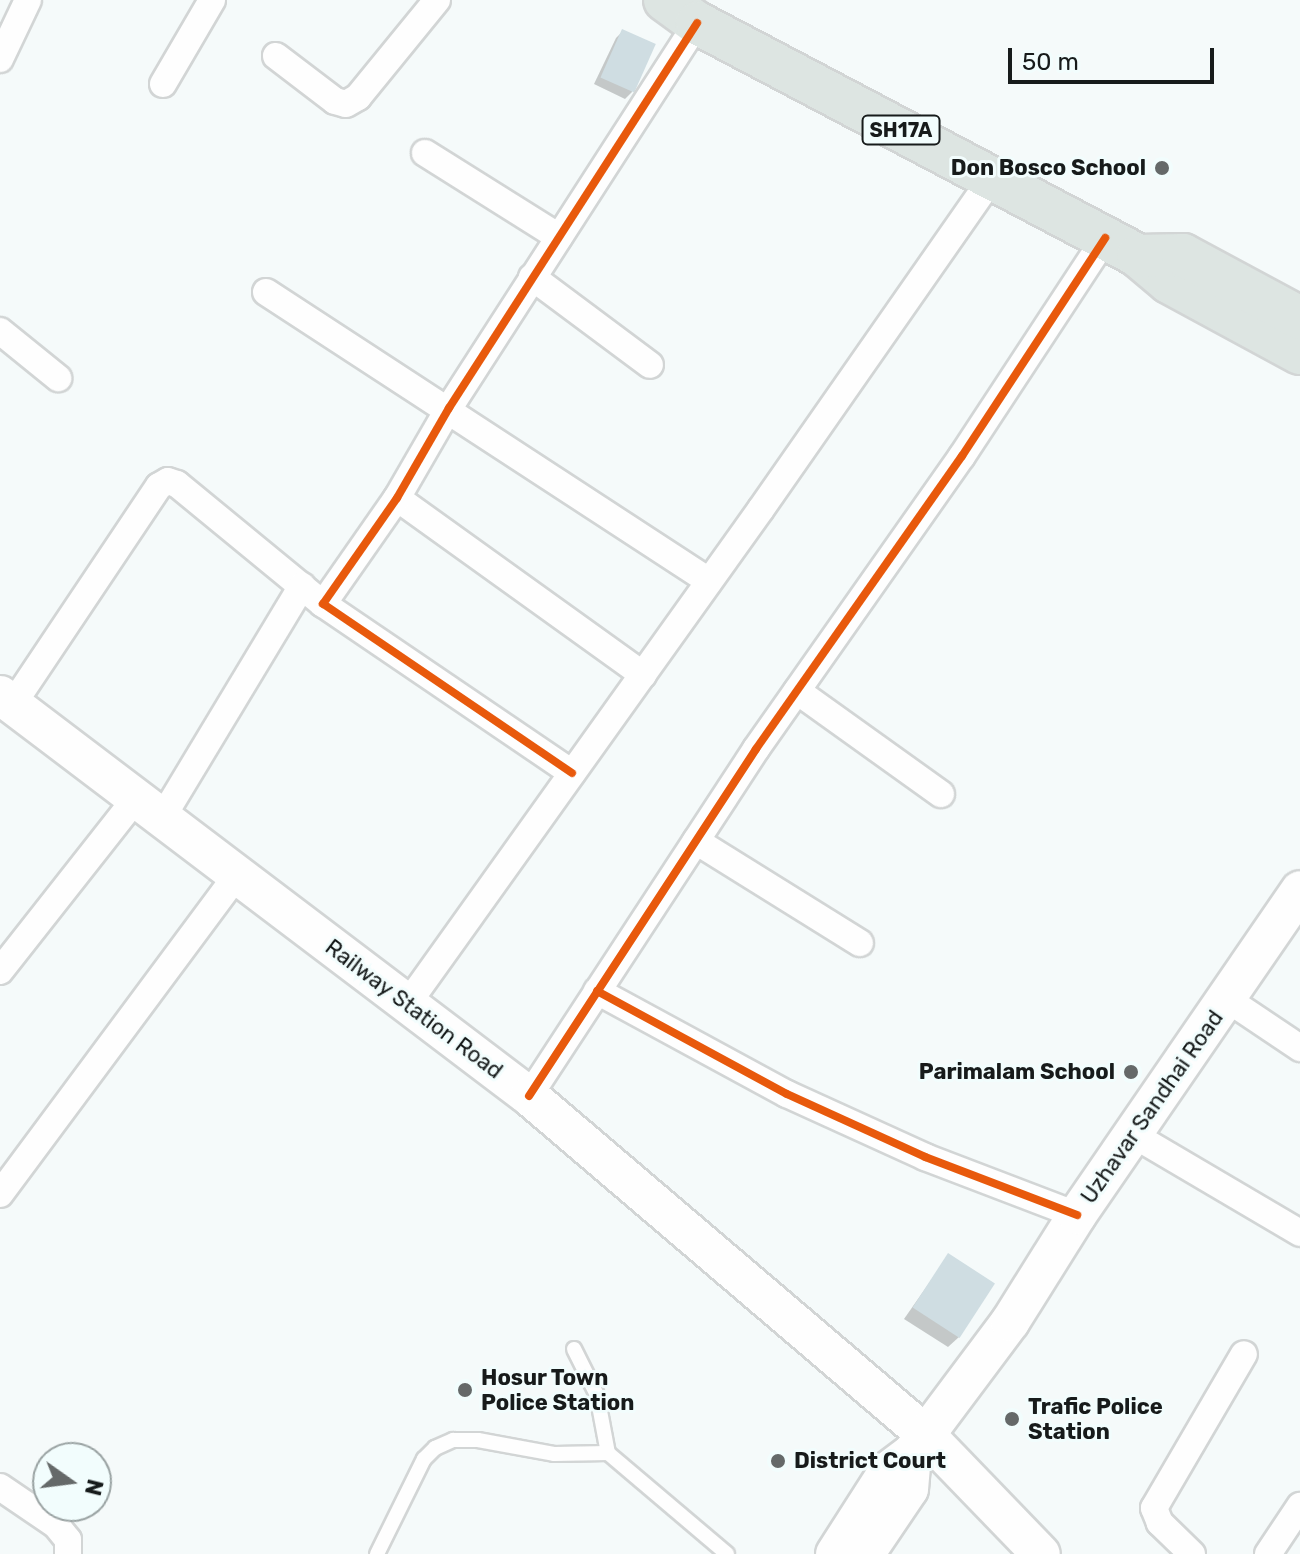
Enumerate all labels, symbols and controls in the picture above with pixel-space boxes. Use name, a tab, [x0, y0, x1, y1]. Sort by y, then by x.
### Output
scale bar	[1012, 32, 1218, 82]
text: 50 m	[1022, 48, 1079, 76]
road number: SH17A	[861, 114, 941, 146]
place label: Don Bosco School	[951, 155, 1146, 181]
marker: Don Bosco School	[1153, 159, 1171, 177]
street label: Railway Station Road	[320, 934, 508, 1084]
street label: Uzhavar Sandhai Road	[1075, 1005, 1229, 1209]
place label: Parimalam School	[919, 1059, 1115, 1085]
marker: Parimalam School	[1122, 1063, 1140, 1081]
place label: Hosur Town Police Station	[481, 1364, 634, 1416]
marker: Hosur Town Police Station	[456, 1381, 474, 1399]
place label: Trafic Police Station	[1028, 1393, 1163, 1444]
marker: Trafic Police Station	[1003, 1410, 1021, 1428]
north arrow	[32, 1442, 112, 1522]
place label: District Court	[794, 1448, 946, 1474]
marker: District Court	[769, 1452, 787, 1470]
text: N	[79, 1476, 109, 1498]

